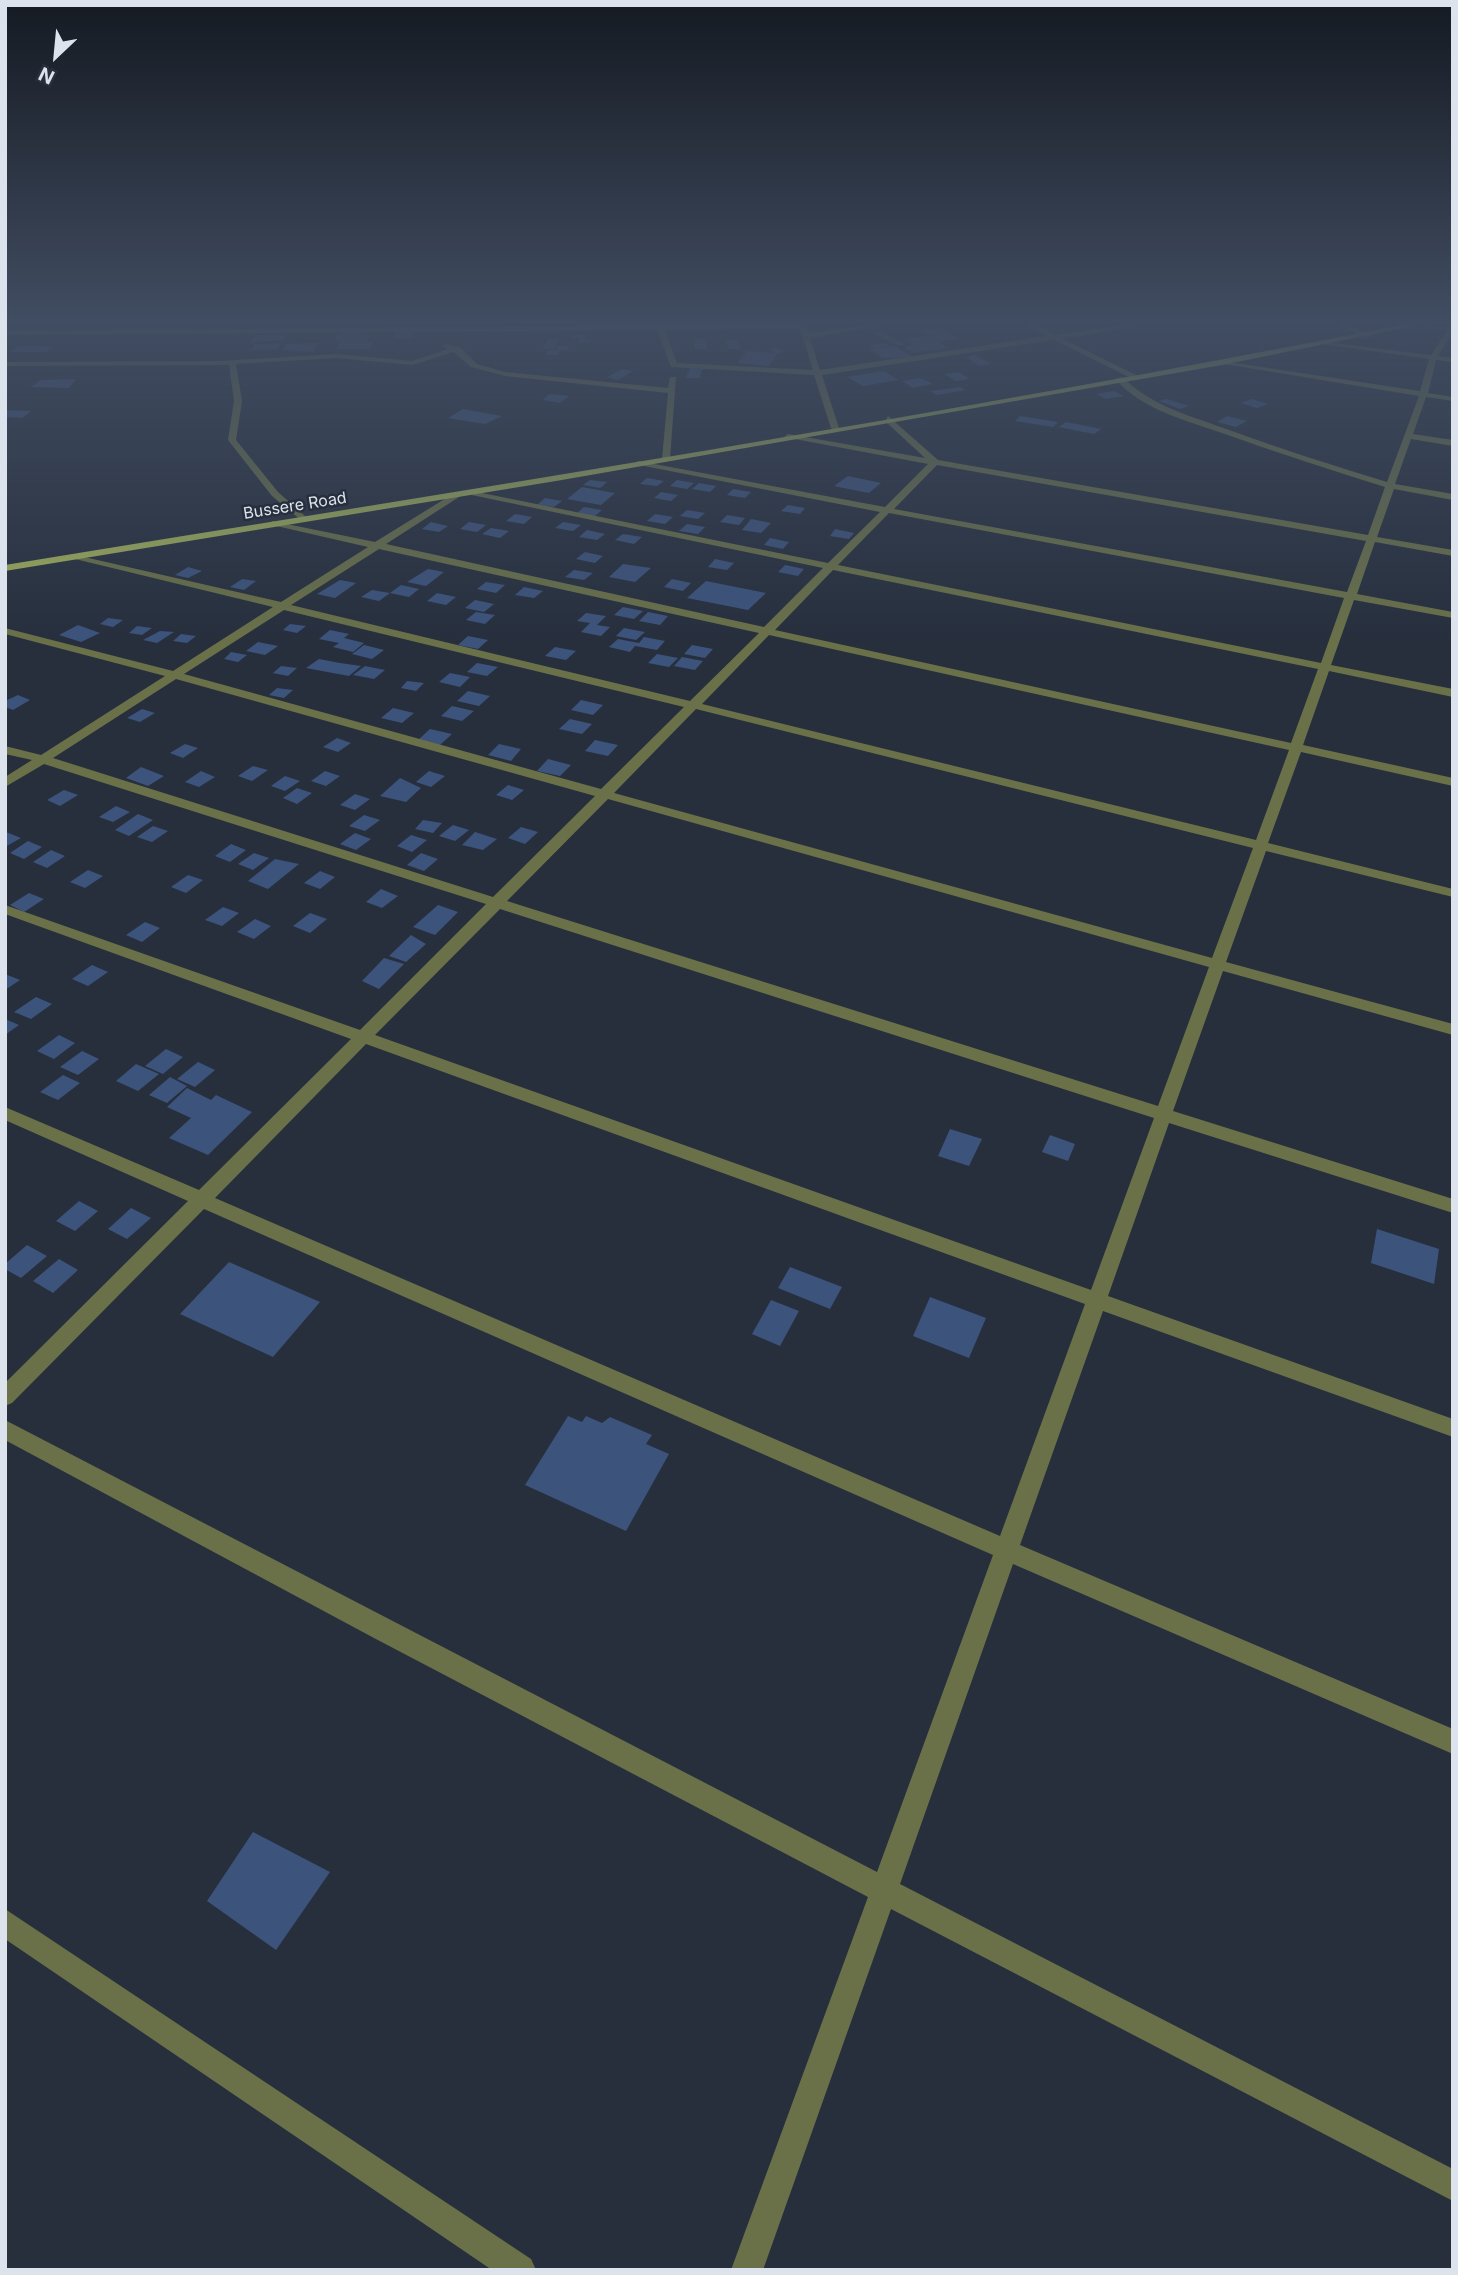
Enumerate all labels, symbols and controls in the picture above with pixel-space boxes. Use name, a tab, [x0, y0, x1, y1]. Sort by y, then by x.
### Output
north arrow	[21, 21, 91, 91]
text: N	[35, 62, 58, 89]
street label: Bussere Road	[242, 488, 348, 524]

